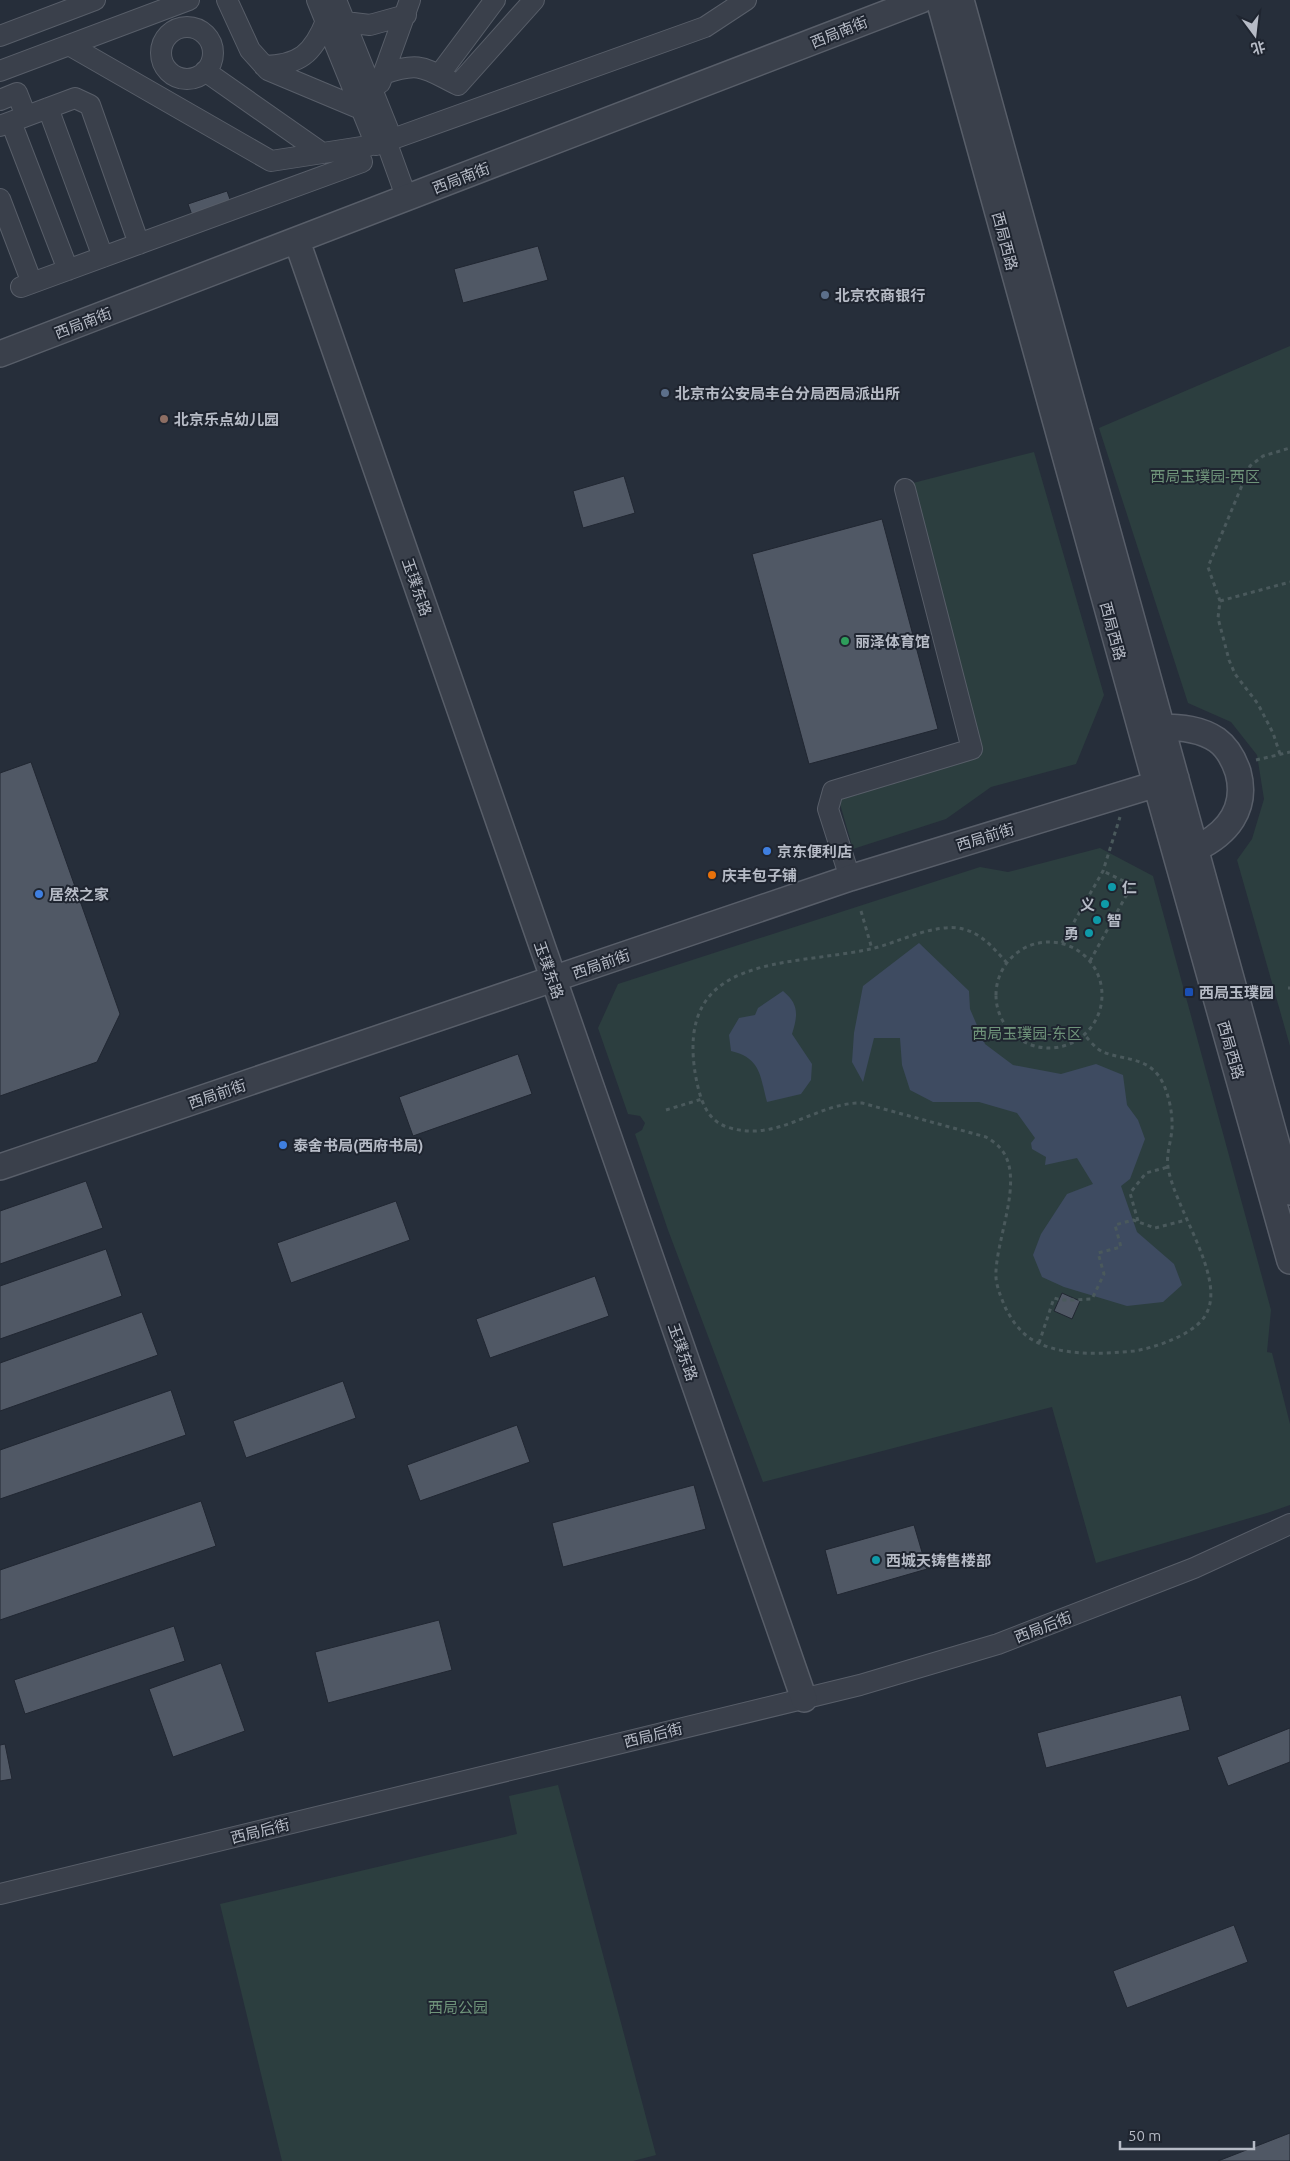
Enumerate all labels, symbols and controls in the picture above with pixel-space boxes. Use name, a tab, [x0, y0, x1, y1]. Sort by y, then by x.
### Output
north arrow	[1230, 10, 1280, 60]
street label: 西局南街	[808, 13, 870, 51]
text: 北	[1250, 38, 1267, 57]
street label: 西局南街	[430, 159, 492, 197]
street label: 西局西路	[989, 210, 1021, 272]
place label: 北京农商银行	[835, 287, 925, 304]
marker: 北京农商银行	[819, 289, 831, 301]
street label: 西局南街	[52, 304, 114, 342]
place label: 北京市公安局丰台分局西局派出所	[675, 385, 900, 402]
marker: 北京市公安局丰台分局西局派出所	[659, 387, 671, 399]
place label: 北京乐点幼儿园	[174, 411, 279, 428]
marker: 北京乐点幼儿园	[158, 413, 170, 425]
park label: 西局玉璞园-西区	[1150, 468, 1260, 485]
street label: 玉璞东路	[399, 556, 435, 618]
street label: 西局西路	[1097, 600, 1129, 662]
place label: 丽泽体育馆	[855, 633, 930, 650]
marker: 丽泽体育馆	[839, 635, 851, 647]
street label: 西局前街	[954, 820, 1016, 854]
place label: 京东便利店	[777, 843, 852, 860]
marker: 京东便利店	[761, 845, 773, 857]
place label: 庆丰包子铺	[722, 867, 797, 884]
marker: 庆丰包子铺	[706, 869, 718, 881]
place label: 仁	[1122, 879, 1137, 896]
marker: 仁	[1106, 881, 1118, 893]
place label: 居然之家	[49, 886, 109, 903]
marker: 居然之家	[33, 888, 45, 900]
place label: 义	[1080, 896, 1095, 913]
marker: 义	[1099, 898, 1111, 910]
place label: 智	[1107, 912, 1122, 929]
marker: 智	[1091, 914, 1103, 926]
place label: 勇	[1064, 925, 1079, 942]
marker: 勇	[1083, 927, 1095, 939]
street label: 玉璞东路	[531, 939, 567, 1001]
street label: 西局前街	[570, 946, 632, 982]
place label: 西局玉璞园	[1199, 984, 1274, 1001]
marker: 西局玉璞园	[1183, 986, 1195, 998]
street label: 西局西路	[1215, 1019, 1247, 1081]
park label: 西局玉璞园-东区	[972, 1025, 1082, 1042]
street label: 西局前街	[186, 1076, 248, 1112]
place label: 泰舍书局(西府书局)	[293, 1137, 423, 1154]
marker: 泰舍书局(西府书局)	[277, 1139, 289, 1151]
street label: 玉璞东路	[665, 1321, 701, 1383]
place label: 西城天铸售楼部	[886, 1552, 991, 1569]
marker: 西城天铸售楼部	[870, 1554, 882, 1566]
street label: 西局后街	[1012, 1608, 1074, 1646]
street label: 西局后街	[622, 1719, 684, 1751]
street label: 西局后街	[229, 1815, 291, 1847]
park label: 西局公园	[428, 1999, 488, 2016]
scale bar	[1120, 2118, 1254, 2150]
text: 50 m	[1128, 2127, 1161, 2144]

